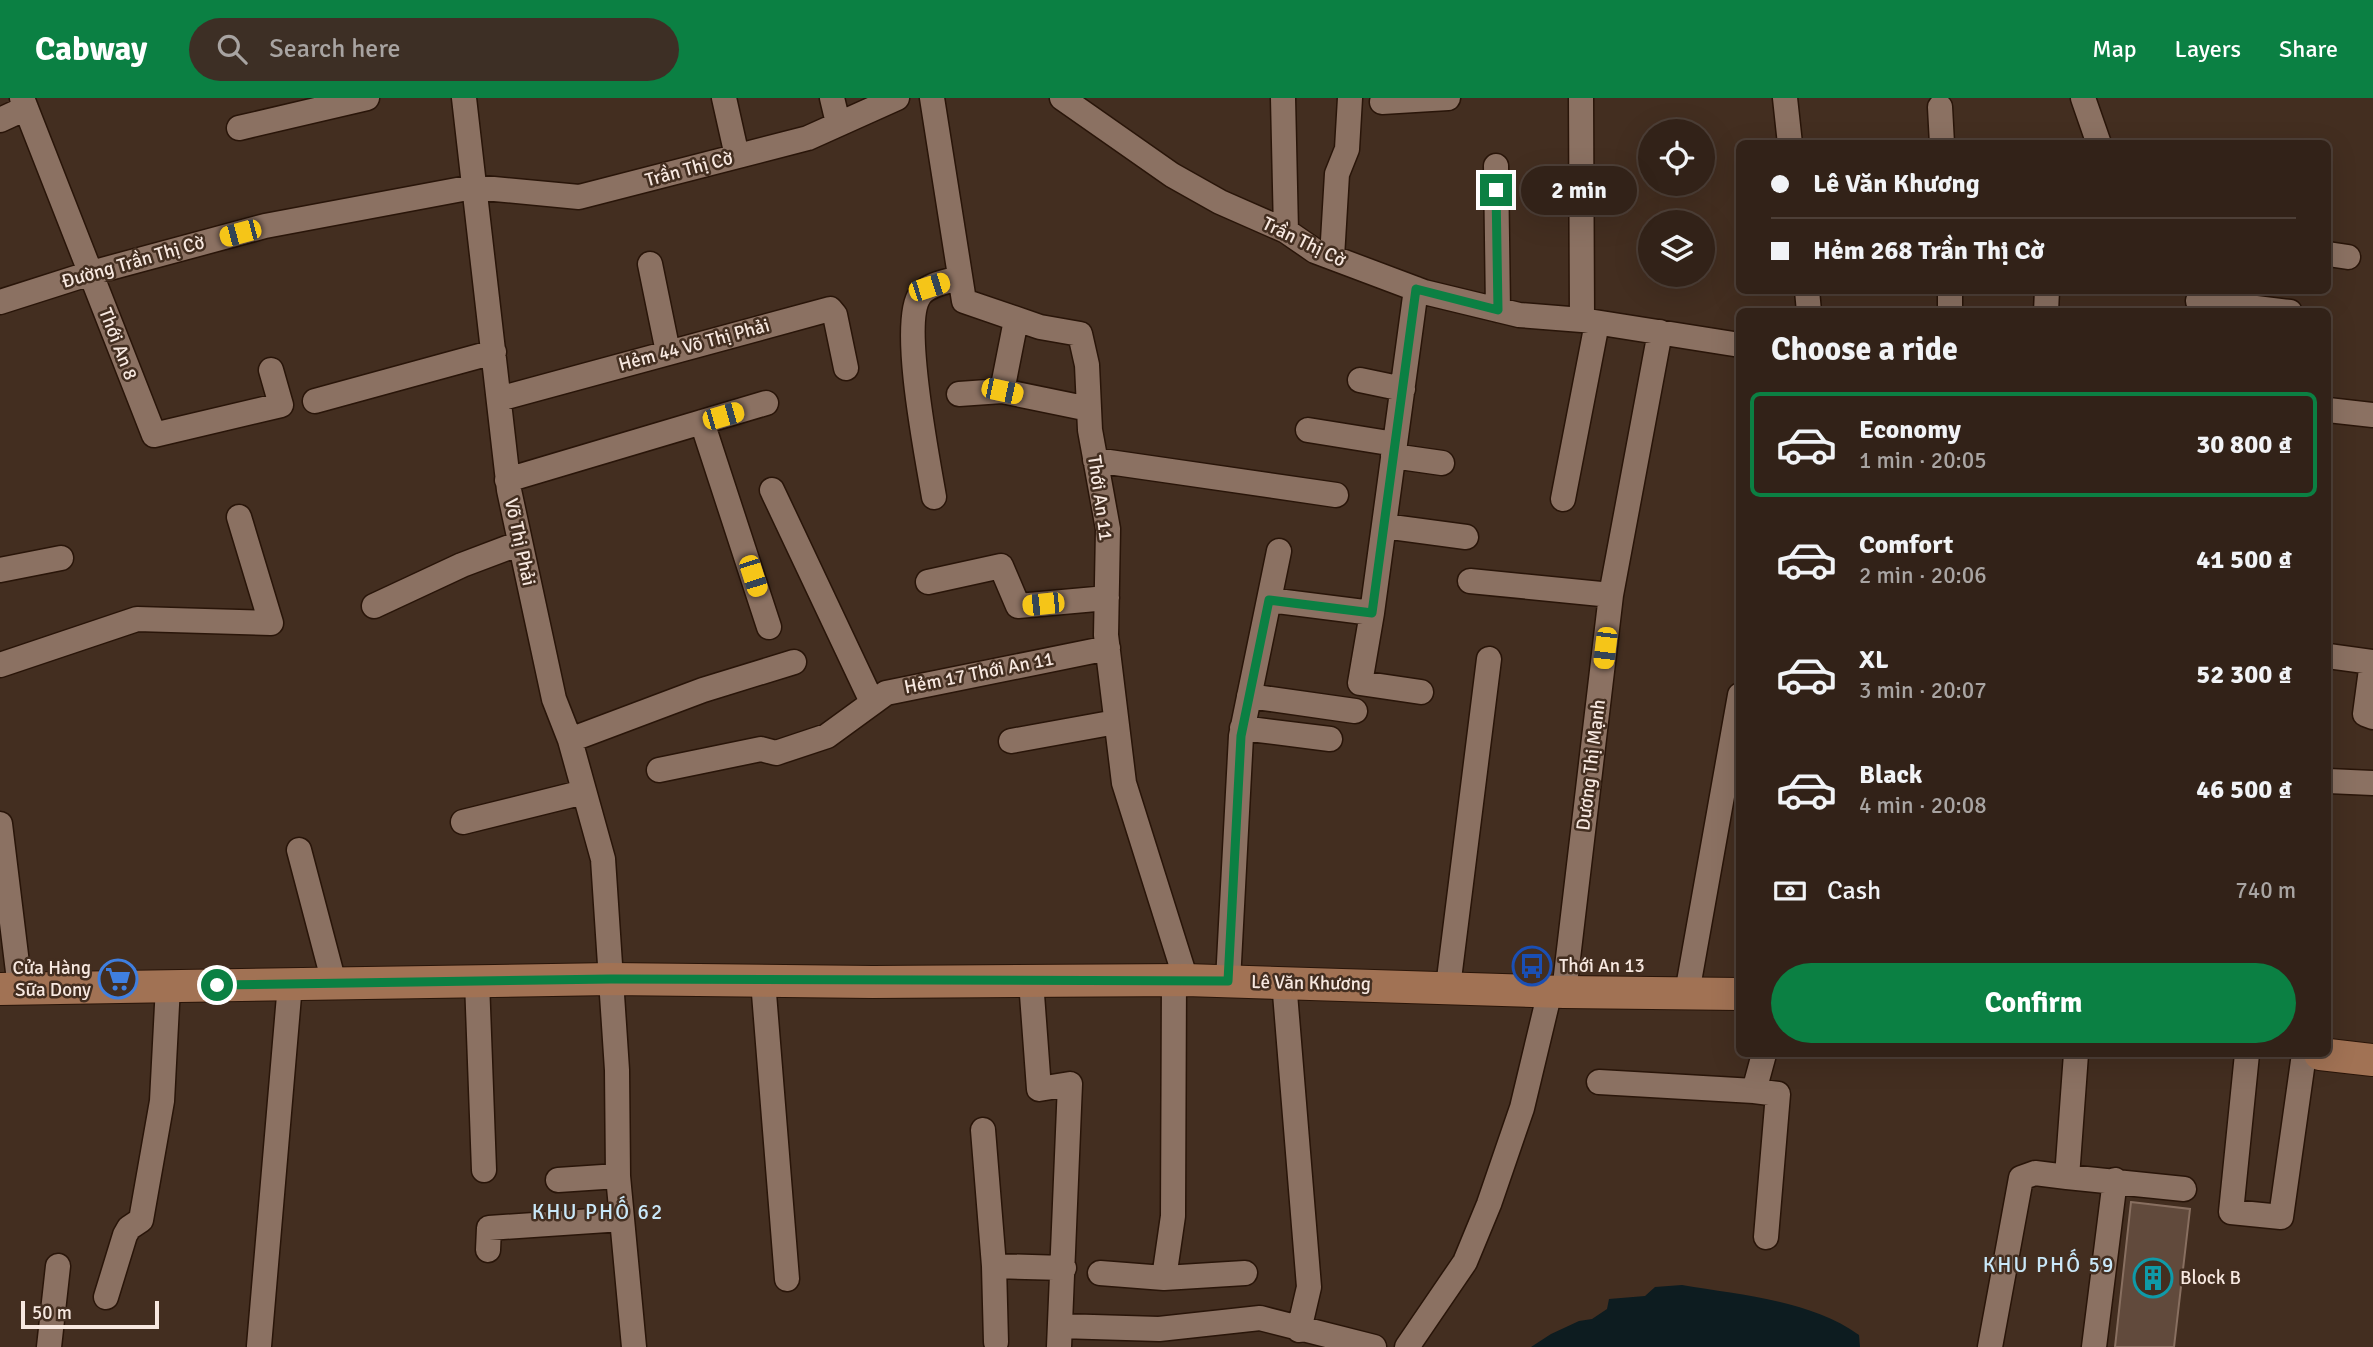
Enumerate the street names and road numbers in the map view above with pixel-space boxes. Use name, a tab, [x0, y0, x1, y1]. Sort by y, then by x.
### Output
street label: Trần Thị Cờ	[643, 146, 736, 192]
street label: Trần Thị Cờ	[1258, 212, 1350, 272]
street label: Đường Trần Thị Cờ	[59, 230, 207, 294]
street label: Thới An 8	[93, 304, 143, 384]
street label: Hẻm 44 Võ Thị Phải	[616, 313, 772, 377]
street label: Thới An 11	[1082, 454, 1118, 542]
street label: Võ Thị Phải	[499, 496, 541, 588]
street label: Hẻm 17 Thới An 11	[902, 647, 1056, 699]
street label: Dương Thị Mạnh	[1571, 698, 1611, 832]
street label: Lê Văn Khương	[1251, 970, 1371, 996]

